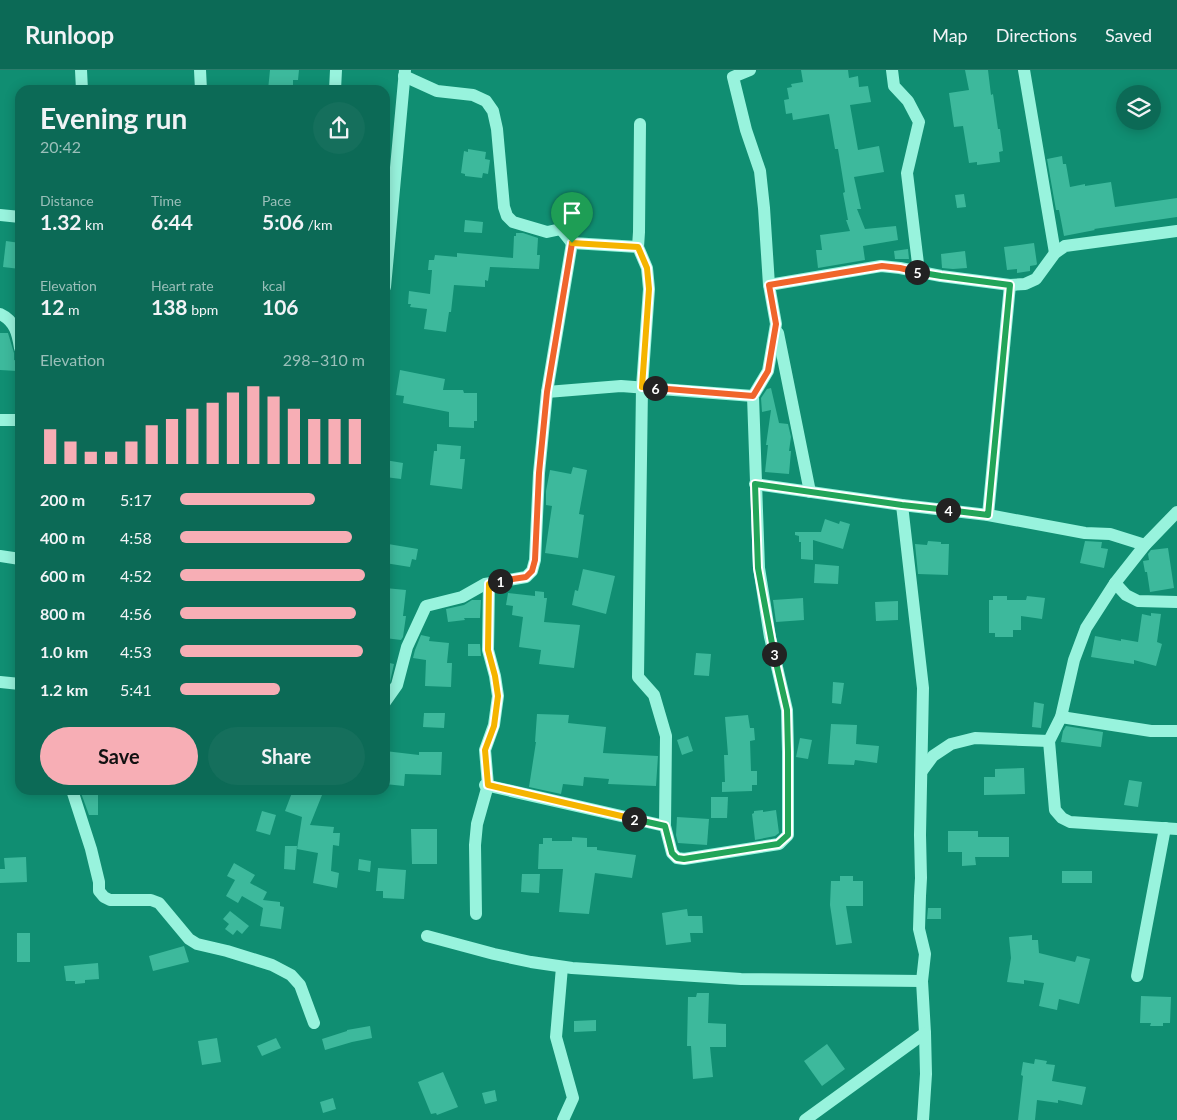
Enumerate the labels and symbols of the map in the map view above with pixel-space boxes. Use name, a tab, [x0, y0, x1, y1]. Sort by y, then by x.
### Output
pin	[551, 192, 593, 243]
pin: 5	[904, 260, 930, 284]
pin: 6	[642, 376, 668, 400]
pin: 4	[936, 498, 960, 522]
pin: 1	[488, 568, 512, 594]
pin: 3	[762, 642, 786, 666]
pin: 2	[622, 806, 646, 832]

